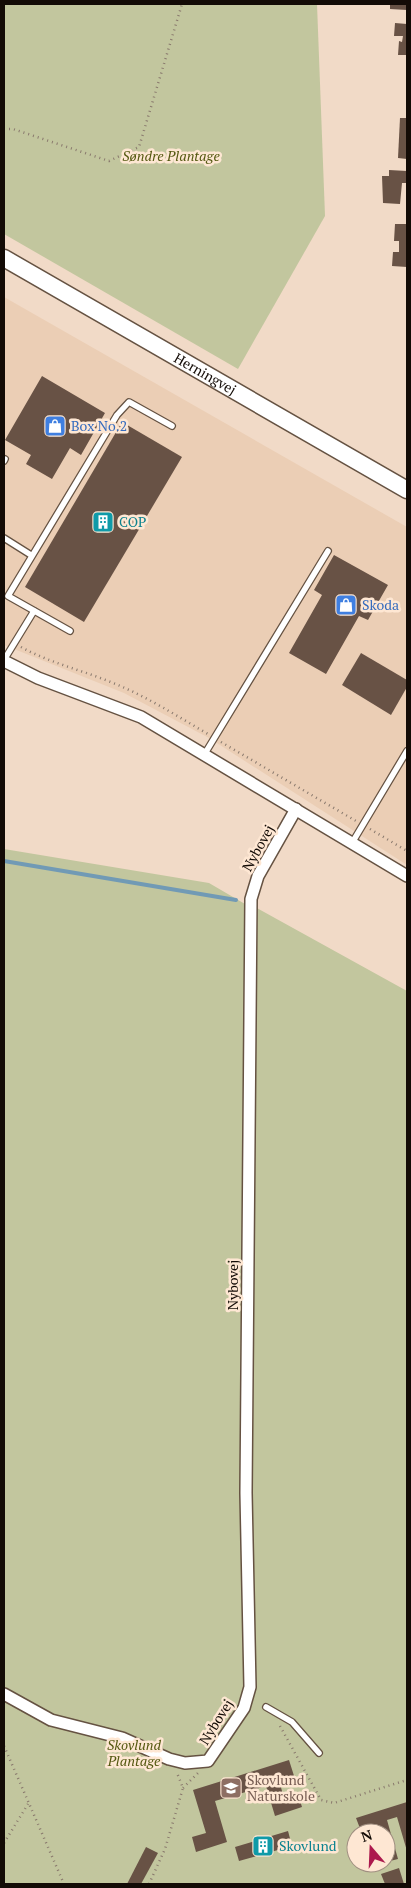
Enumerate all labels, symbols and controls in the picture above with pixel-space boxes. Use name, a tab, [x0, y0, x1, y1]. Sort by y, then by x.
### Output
park label: Søndre Plantage	[122, 146, 220, 165]
street label: Herningvej	[171, 348, 240, 399]
shop icon: Box No.2	[43, 414, 67, 438]
place label: Box No.2	[71, 416, 127, 435]
building icon: COP	[91, 510, 115, 534]
place label: COP	[119, 512, 146, 531]
shop icon: Skoda	[334, 593, 358, 617]
place label: Skoda	[362, 595, 399, 614]
street label: Nybovej	[237, 821, 278, 874]
street label: Nybovej	[223, 1260, 242, 1310]
street label: Nybovej	[194, 1695, 237, 1748]
park label: Skovlund Plantage	[107, 1735, 162, 1770]
place label: Skovlund Naturskole	[247, 1770, 315, 1805]
school or university icon: Skovlund Naturskole	[219, 1776, 243, 1800]
north arrow	[346, 1823, 396, 1873]
text: N	[358, 1824, 375, 1846]
building icon: Skovlund	[251, 1834, 275, 1858]
place label: Skovlund	[279, 1836, 337, 1855]

